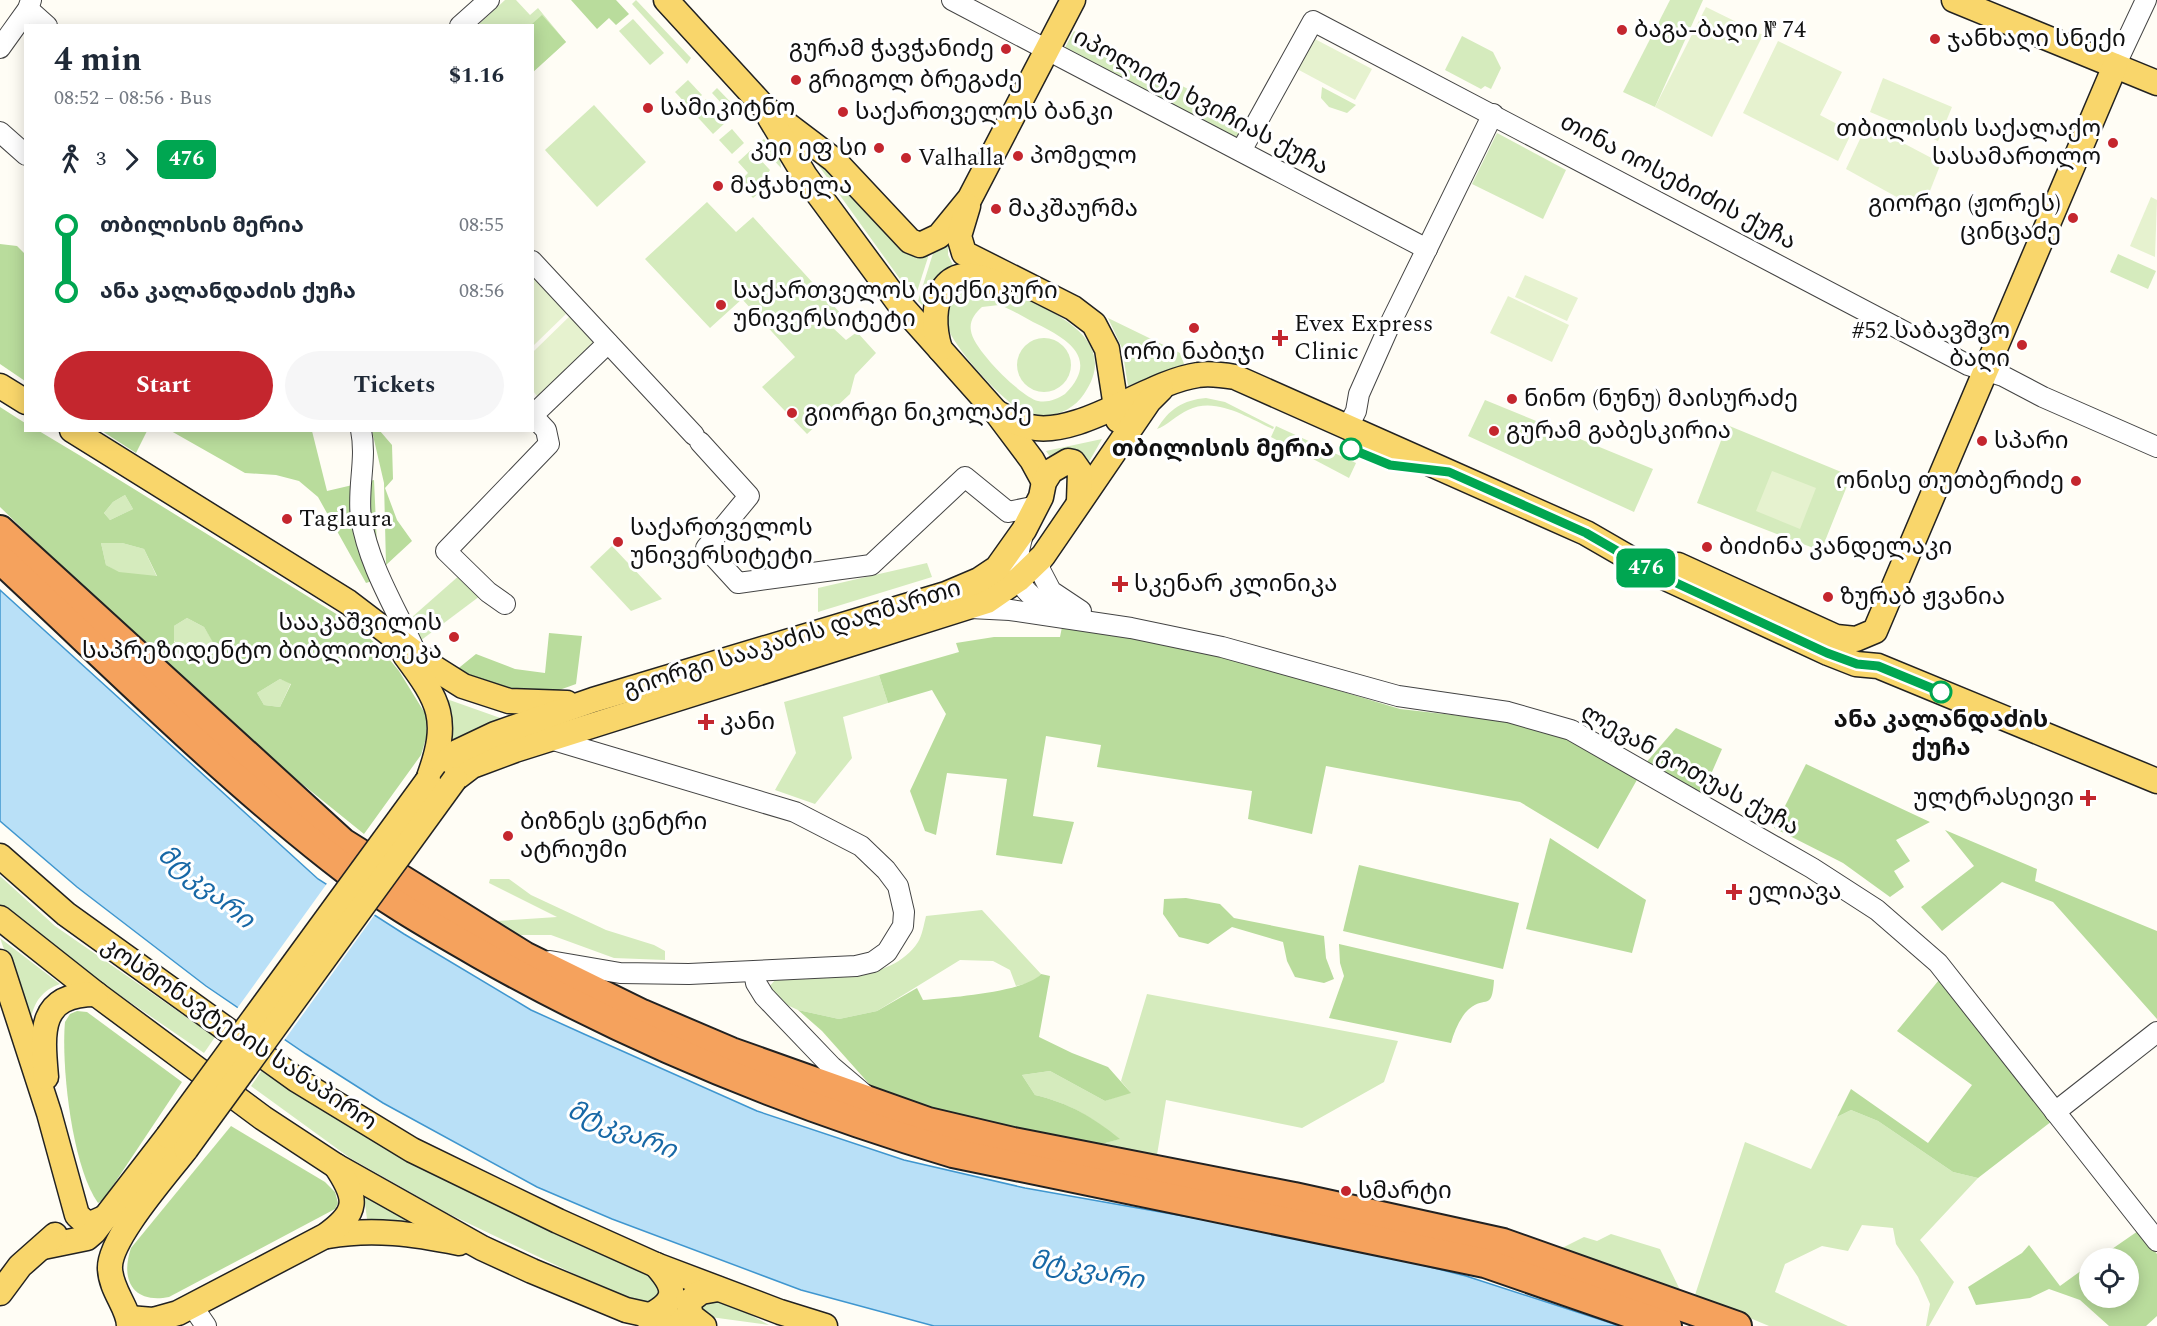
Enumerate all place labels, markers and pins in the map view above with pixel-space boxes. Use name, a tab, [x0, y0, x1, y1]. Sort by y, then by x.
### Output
place label: ბაგა-ბაღი № 74	[1634, 12, 1806, 48]
place label: ჯანხაღი სნექი	[1947, 21, 2126, 57]
marker: ბაგა-ბაღი № 74	[1615, 23, 1629, 37]
place label: გურამ ჭავჭანიძე	[789, 31, 994, 67]
marker: ჯანხაღი სნექი	[1928, 32, 1942, 46]
marker: გურამ ჭავჭანიძე	[999, 42, 1013, 56]
place label: გრიგოლ ბრეგაძე	[808, 62, 1023, 98]
marker: გრიგოლ ბრეგაძე	[789, 73, 803, 87]
place label: სამიკიტნო	[660, 90, 795, 126]
place label: საქართველოს ბანკი	[855, 94, 1113, 130]
marker: სამიკიტნო	[641, 101, 655, 115]
marker: საქართველოს ბანკი	[836, 105, 850, 119]
place label: თბილისის საქალაქო სასამართლო	[1836, 111, 2101, 175]
place label: კეი ეფ სი	[751, 130, 867, 166]
marker: თბილისის საქალაქო სასამართლო	[2106, 136, 2120, 150]
place label: პომელო	[1030, 138, 1137, 174]
place label: Valhalla	[918, 140, 1005, 176]
marker: კეი ეფ სი	[872, 141, 886, 155]
marker: პომელო	[1011, 149, 1025, 163]
marker: Valhalla	[899, 151, 913, 165]
place label: მაჭახელა	[730, 168, 852, 204]
marker: მაჭახელა	[711, 179, 725, 193]
place label: გიორგი (ჟორეს) ცინცაძე	[1868, 186, 2061, 250]
place label: მაკშაურმა	[1008, 191, 1138, 227]
marker: მაკშაურმა	[989, 202, 1003, 216]
marker: გიორგი (ჟორეს) ცინცაძე	[2066, 211, 2080, 225]
place label: საქართველოს ტექნიკური უნივერსიტეტი	[733, 273, 1058, 337]
marker: საქართველოს ტექნიკური უნივერსიტეტი	[714, 298, 728, 312]
place label: Evex Express Clinic	[1294, 306, 1433, 370]
place label: #52 საბავშვო ბაღი	[1852, 313, 2010, 377]
marker: ორი ნაბიჯი	[1187, 321, 1201, 335]
marker: Evex Express Clinic	[1271, 329, 1289, 347]
place label: ორი ნაბიჯი	[1123, 334, 1265, 370]
marker: #52 საბავშვო ბაღი	[2015, 338, 2029, 352]
place label: ნინო (ნუნუ) მაისურაძე	[1524, 381, 1798, 417]
marker: ნინო (ნუნუ) მაისურაძე	[1505, 392, 1519, 406]
place label: გიორგი ნიკოლაძე	[804, 395, 1032, 431]
marker: გიორგი ნიკოლაძე	[785, 406, 799, 420]
place label: გურამ გაბესკირია	[1506, 413, 1731, 449]
place label: სპარი	[1994, 423, 2069, 459]
marker: გურამ გაბესკირია	[1487, 424, 1501, 438]
place label: თბილისის მერია	[1112, 431, 1334, 467]
marker: სპარი	[1975, 434, 1989, 448]
marker: თბილისის მერია	[1340, 438, 1362, 460]
place label: ონისე თუთბერიძე	[1836, 463, 2064, 499]
marker: ონისე თუთბერიძე	[2069, 474, 2083, 488]
place label: Taglaura	[299, 501, 393, 537]
place label: საქართველოს უნივერსიტეტი	[630, 510, 813, 574]
marker: Taglaura	[280, 512, 294, 526]
place label: ბიძინა კანდელაკი	[1719, 529, 1952, 565]
marker: საქართველოს უნივერსიტეტი	[611, 535, 625, 549]
marker: ბიძინა კანდელაკი	[1700, 540, 1714, 554]
place label: სკენარ კლინიკა	[1134, 566, 1337, 602]
marker: სკენარ კლინიკა	[1111, 575, 1129, 593]
place label: ზურაბ ჟვანია	[1840, 579, 2005, 615]
marker: ზურაბ ჟვანია	[1821, 590, 1835, 604]
place label: სააკაშვილის საპრეზიდენტო ბიბლიოთეკა	[82, 605, 442, 669]
marker: სააკაშვილის საპრეზიდენტო ბიბლიოთეკა	[447, 630, 461, 644]
marker: ანა კალანდაძის ქუჩა	[1930, 681, 1952, 703]
place label: ანა კალანდაძის ქუჩა	[1834, 702, 2048, 766]
place label: კანი	[720, 704, 775, 740]
marker: კანი	[697, 713, 715, 731]
place label: ულტრასეივი	[1913, 780, 2074, 816]
marker: ულტრასეივი	[2079, 789, 2097, 807]
place label: ბიზნეს ცენტრი ატრიუმი	[520, 804, 707, 868]
marker: ბიზნეს ცენტრი ატრიუმი	[501, 829, 515, 843]
place label: ელიავა	[1748, 874, 1841, 910]
marker: ელიავა	[1725, 883, 1743, 901]
place label: სმარტი	[1358, 1173, 1452, 1209]
marker: სმარტი	[1339, 1184, 1353, 1198]

